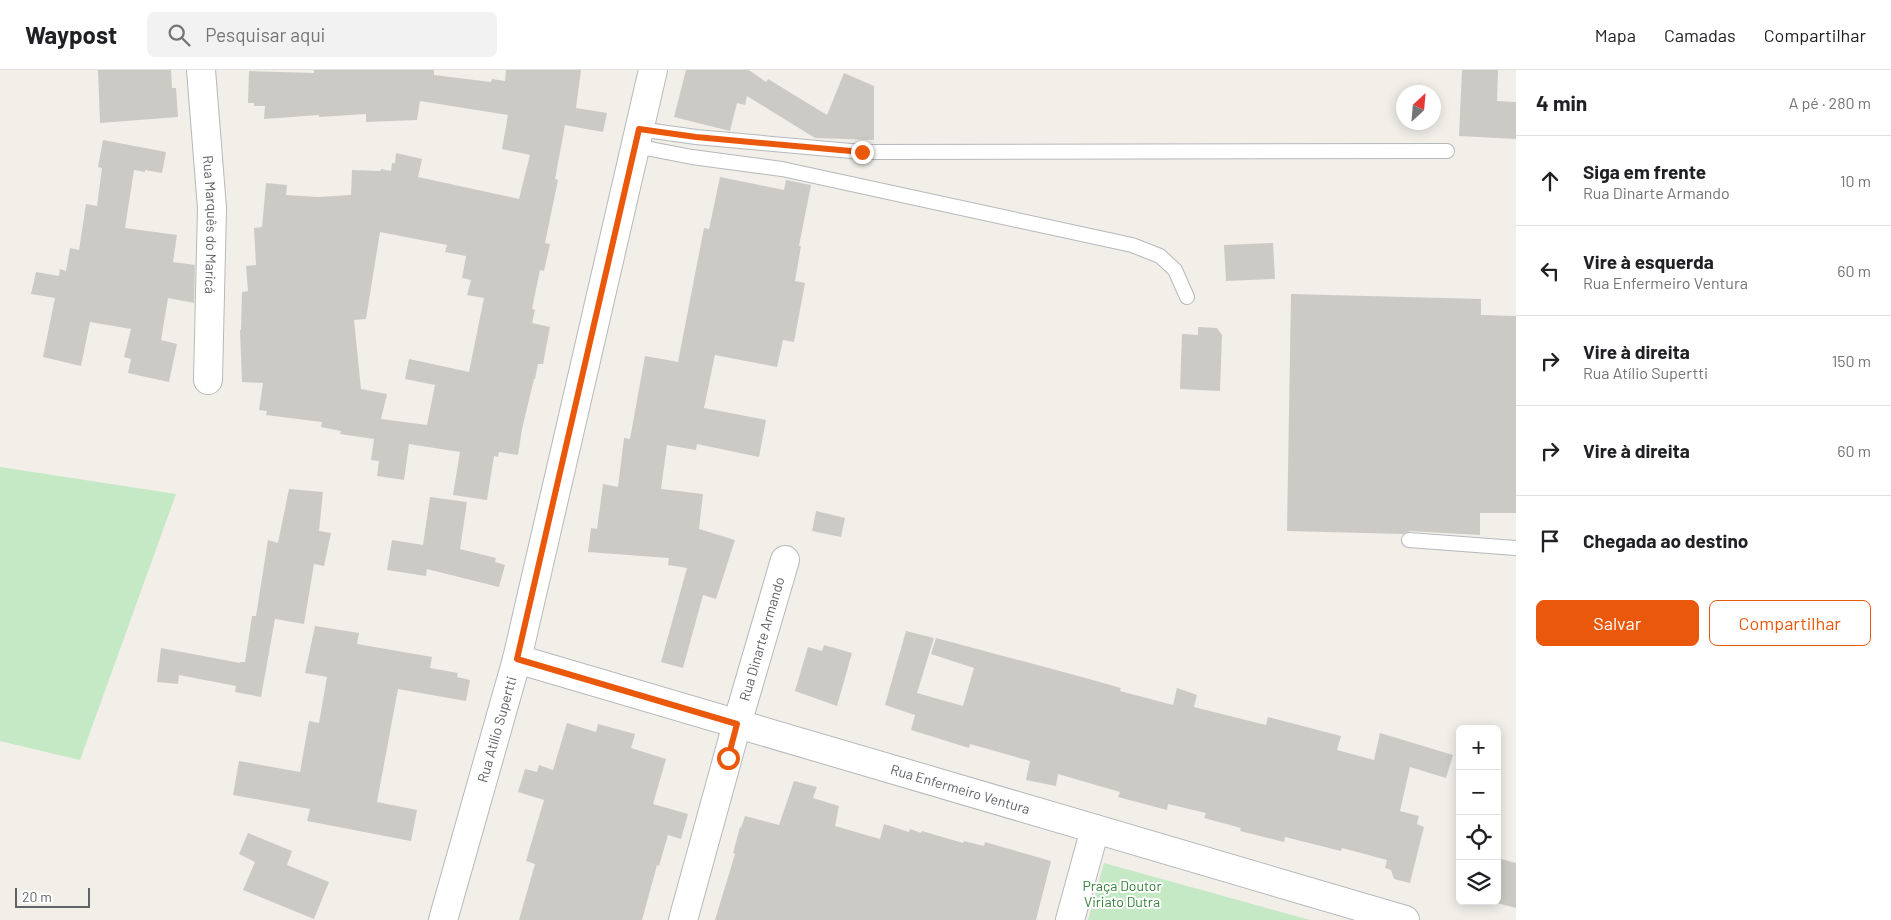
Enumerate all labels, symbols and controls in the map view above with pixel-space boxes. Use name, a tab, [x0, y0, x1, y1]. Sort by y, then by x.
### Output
search box	[147, 12, 497, 57]
text: Waypost	[25, 20, 117, 49]
icon: search	[165, 21, 193, 49]
text: Pesquisar aqui	[205, 23, 325, 46]
text: Mapa	[1595, 24, 1636, 46]
text: Camadas	[1664, 24, 1736, 46]
text: Compartilhar	[1764, 24, 1866, 46]
north arrow	[1396, 85, 1441, 130]
text: 4 min	[1536, 90, 1587, 115]
text: A pé · 280 m	[1789, 93, 1871, 112]
route end	[851, 141, 874, 164]
street label: Rua Marquês do Maricá	[200, 155, 221, 294]
text: Siga em frente	[1583, 160, 1706, 183]
icon: ahead	[1536, 167, 1564, 195]
text: 10 m	[1840, 171, 1871, 190]
text: Rua Dinarte Armando	[1583, 183, 1730, 202]
text: Vire à esquerda	[1583, 250, 1714, 273]
icon: left	[1536, 257, 1564, 285]
text: 60 m	[1837, 261, 1871, 280]
text: Rua Enfermeiro Ventura	[1583, 273, 1748, 292]
text: Vire à direita	[1583, 340, 1690, 363]
icon: right	[1536, 347, 1564, 375]
text: 150 m	[1832, 351, 1871, 370]
text: Rua Atílio Supertti	[1583, 363, 1708, 382]
icon: right	[1536, 437, 1564, 465]
text: Vire à direita	[1583, 439, 1690, 462]
text: 60 m	[1837, 441, 1871, 460]
icon: arrive	[1536, 527, 1564, 555]
text: Chegada ao destino	[1583, 529, 1748, 552]
street label: Rua Dinarte Armando	[735, 575, 788, 703]
button: Salvar	[1536, 600, 1699, 646]
button: Compartilhar	[1709, 600, 1871, 646]
street label: Rua Atílio Supertti	[473, 674, 520, 784]
map controls	[1456, 725, 1501, 905]
button: +	[1456, 725, 1501, 770]
route start	[717, 747, 740, 770]
street label: Rua Enfermeiro Ventura	[889, 760, 1032, 817]
button: −	[1456, 770, 1501, 815]
button: locate	[1456, 815, 1501, 860]
button: layers	[1456, 860, 1501, 905]
park label: Praça Doutor Viriato Dutra	[1082, 877, 1162, 910]
scale bar	[15, 885, 90, 908]
text: 20 m	[22, 888, 52, 905]

